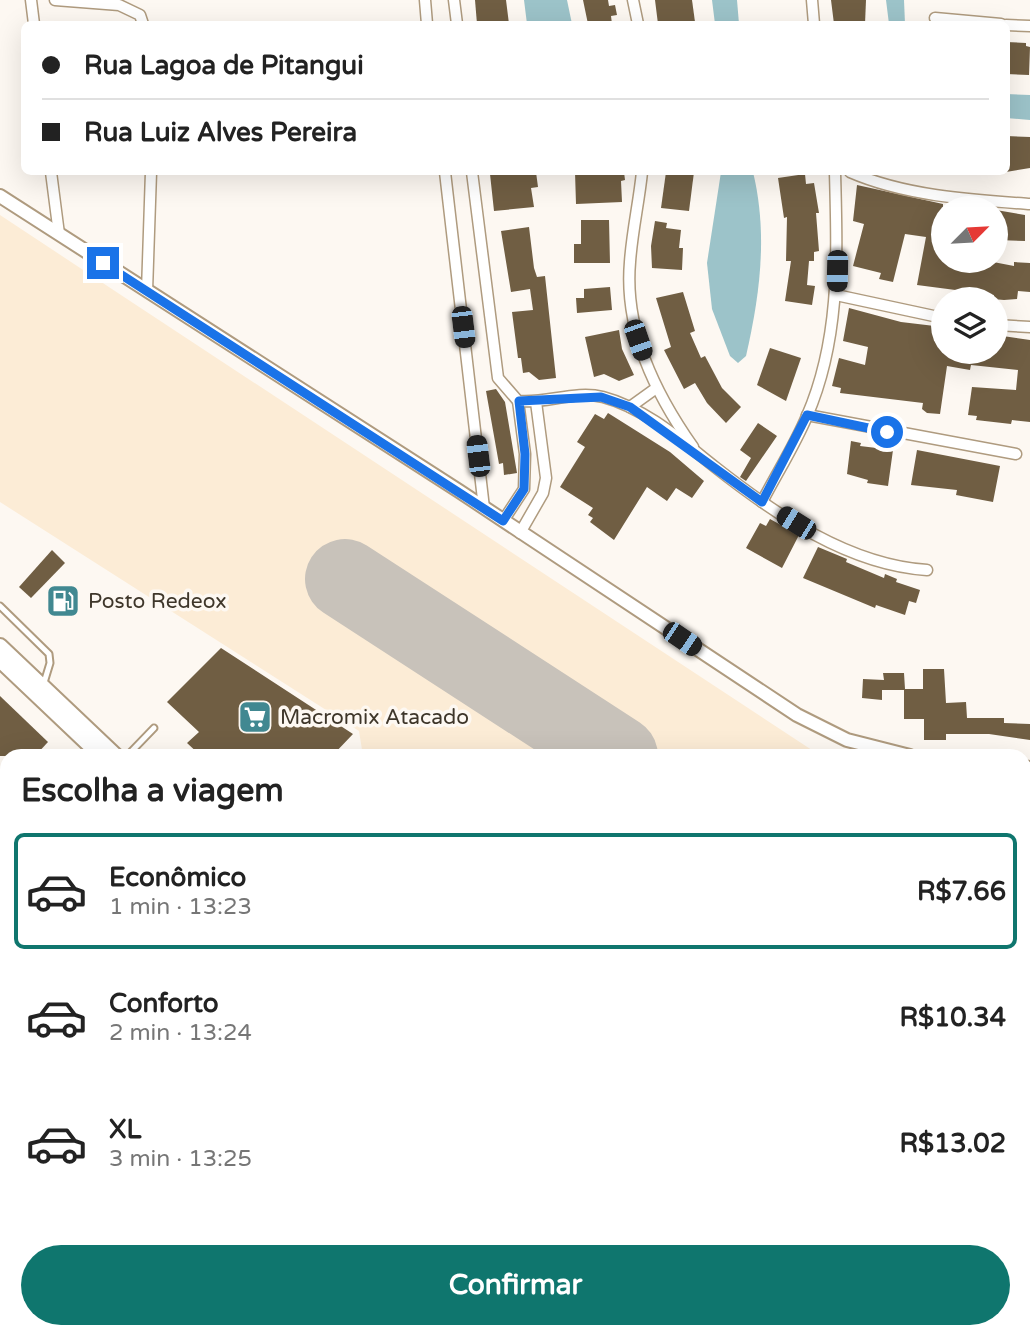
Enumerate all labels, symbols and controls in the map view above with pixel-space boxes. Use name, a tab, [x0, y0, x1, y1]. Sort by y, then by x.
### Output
text: Rua Lagoa de Pitangui	[84, 50, 364, 81]
text: Rua Luiz Alves Pereira	[84, 117, 357, 148]
north arrow	[931, 196, 1008, 273]
map controls	[931, 196, 1008, 364]
route end	[87, 247, 119, 279]
car	[827, 250, 848, 292]
button: layers	[931, 287, 1008, 364]
car	[451, 305, 476, 349]
car	[622, 317, 655, 363]
route start	[871, 416, 903, 448]
car	[466, 434, 491, 478]
car	[773, 503, 820, 543]
fuel station icon: Posto Redeox	[44, 582, 82, 620]
place label: Posto Redeox	[88, 589, 227, 614]
car	[659, 619, 706, 659]
supermarket icon: Macromix Atacado	[236, 698, 274, 736]
place label: Macromix Atacado	[280, 705, 469, 730]
text: Escolha a viagem	[21, 772, 284, 810]
icon: car	[25, 860, 88, 923]
text: Econômico	[109, 862, 246, 893]
text: R$7.66	[917, 876, 1006, 907]
text: 1 min · 13:23	[109, 893, 252, 921]
icon: car	[25, 986, 88, 1049]
text: Conforto	[109, 988, 218, 1019]
text: R$10.34	[899, 1002, 1006, 1033]
text: 2 min · 13:24	[109, 1019, 252, 1047]
icon: car	[25, 1112, 88, 1175]
text: XL	[109, 1114, 141, 1145]
text: R$13.02	[899, 1128, 1006, 1159]
text: 3 min · 13:25	[109, 1145, 252, 1173]
button: Confirmar	[21, 1245, 1010, 1325]

